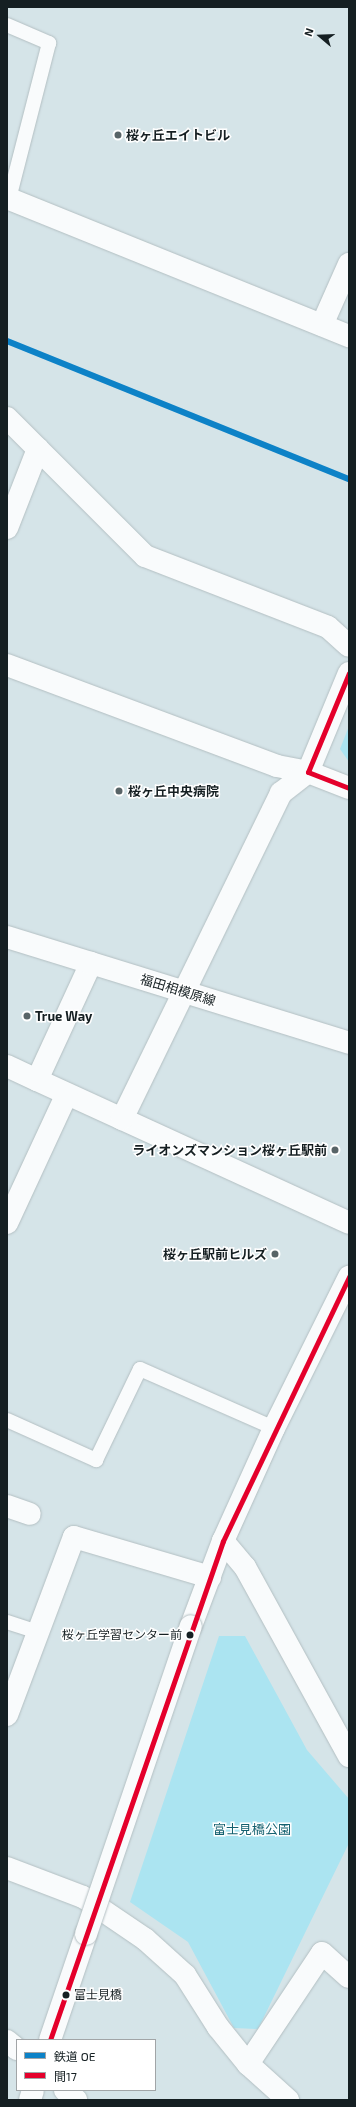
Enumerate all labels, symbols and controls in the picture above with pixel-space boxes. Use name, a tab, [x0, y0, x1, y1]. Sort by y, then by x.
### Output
north arrow	[300, 16, 340, 56]
text: N	[301, 26, 316, 38]
place label: 桜ヶ丘エイトビル	[126, 127, 230, 143]
marker: 桜ヶ丘エイトビル	[113, 130, 123, 140]
place label: 桜ヶ丘中央病院	[128, 783, 219, 799]
marker: 桜ヶ丘中央病院	[113, 785, 125, 797]
street label: 福田相模原線	[138, 971, 218, 1009]
place label: True Way	[35, 1008, 92, 1024]
marker: True Way	[22, 1011, 32, 1021]
place label: ライオンズマンション桜ヶ丘駅前	[132, 1142, 327, 1158]
marker: ライオンズマンション桜ヶ丘駅前	[330, 1145, 340, 1155]
place label: 桜ヶ丘駅前ヒルズ	[163, 1246, 267, 1262]
marker: 桜ヶ丘駅前ヒルズ	[270, 1249, 280, 1259]
place label: 桜ヶ丘学習センター前	[62, 1628, 182, 1642]
marker: 桜ヶ丘学習センター前	[185, 1630, 195, 1640]
park label: 富士見橋公園	[213, 1821, 291, 1837]
place label: 富士見橋	[74, 1988, 122, 2002]
marker: 富士見橋	[61, 1990, 71, 2000]
legend	[16, 2039, 156, 2091]
text: 鉄道 OE	[54, 2049, 95, 2063]
text: 間17	[54, 2069, 77, 2083]

